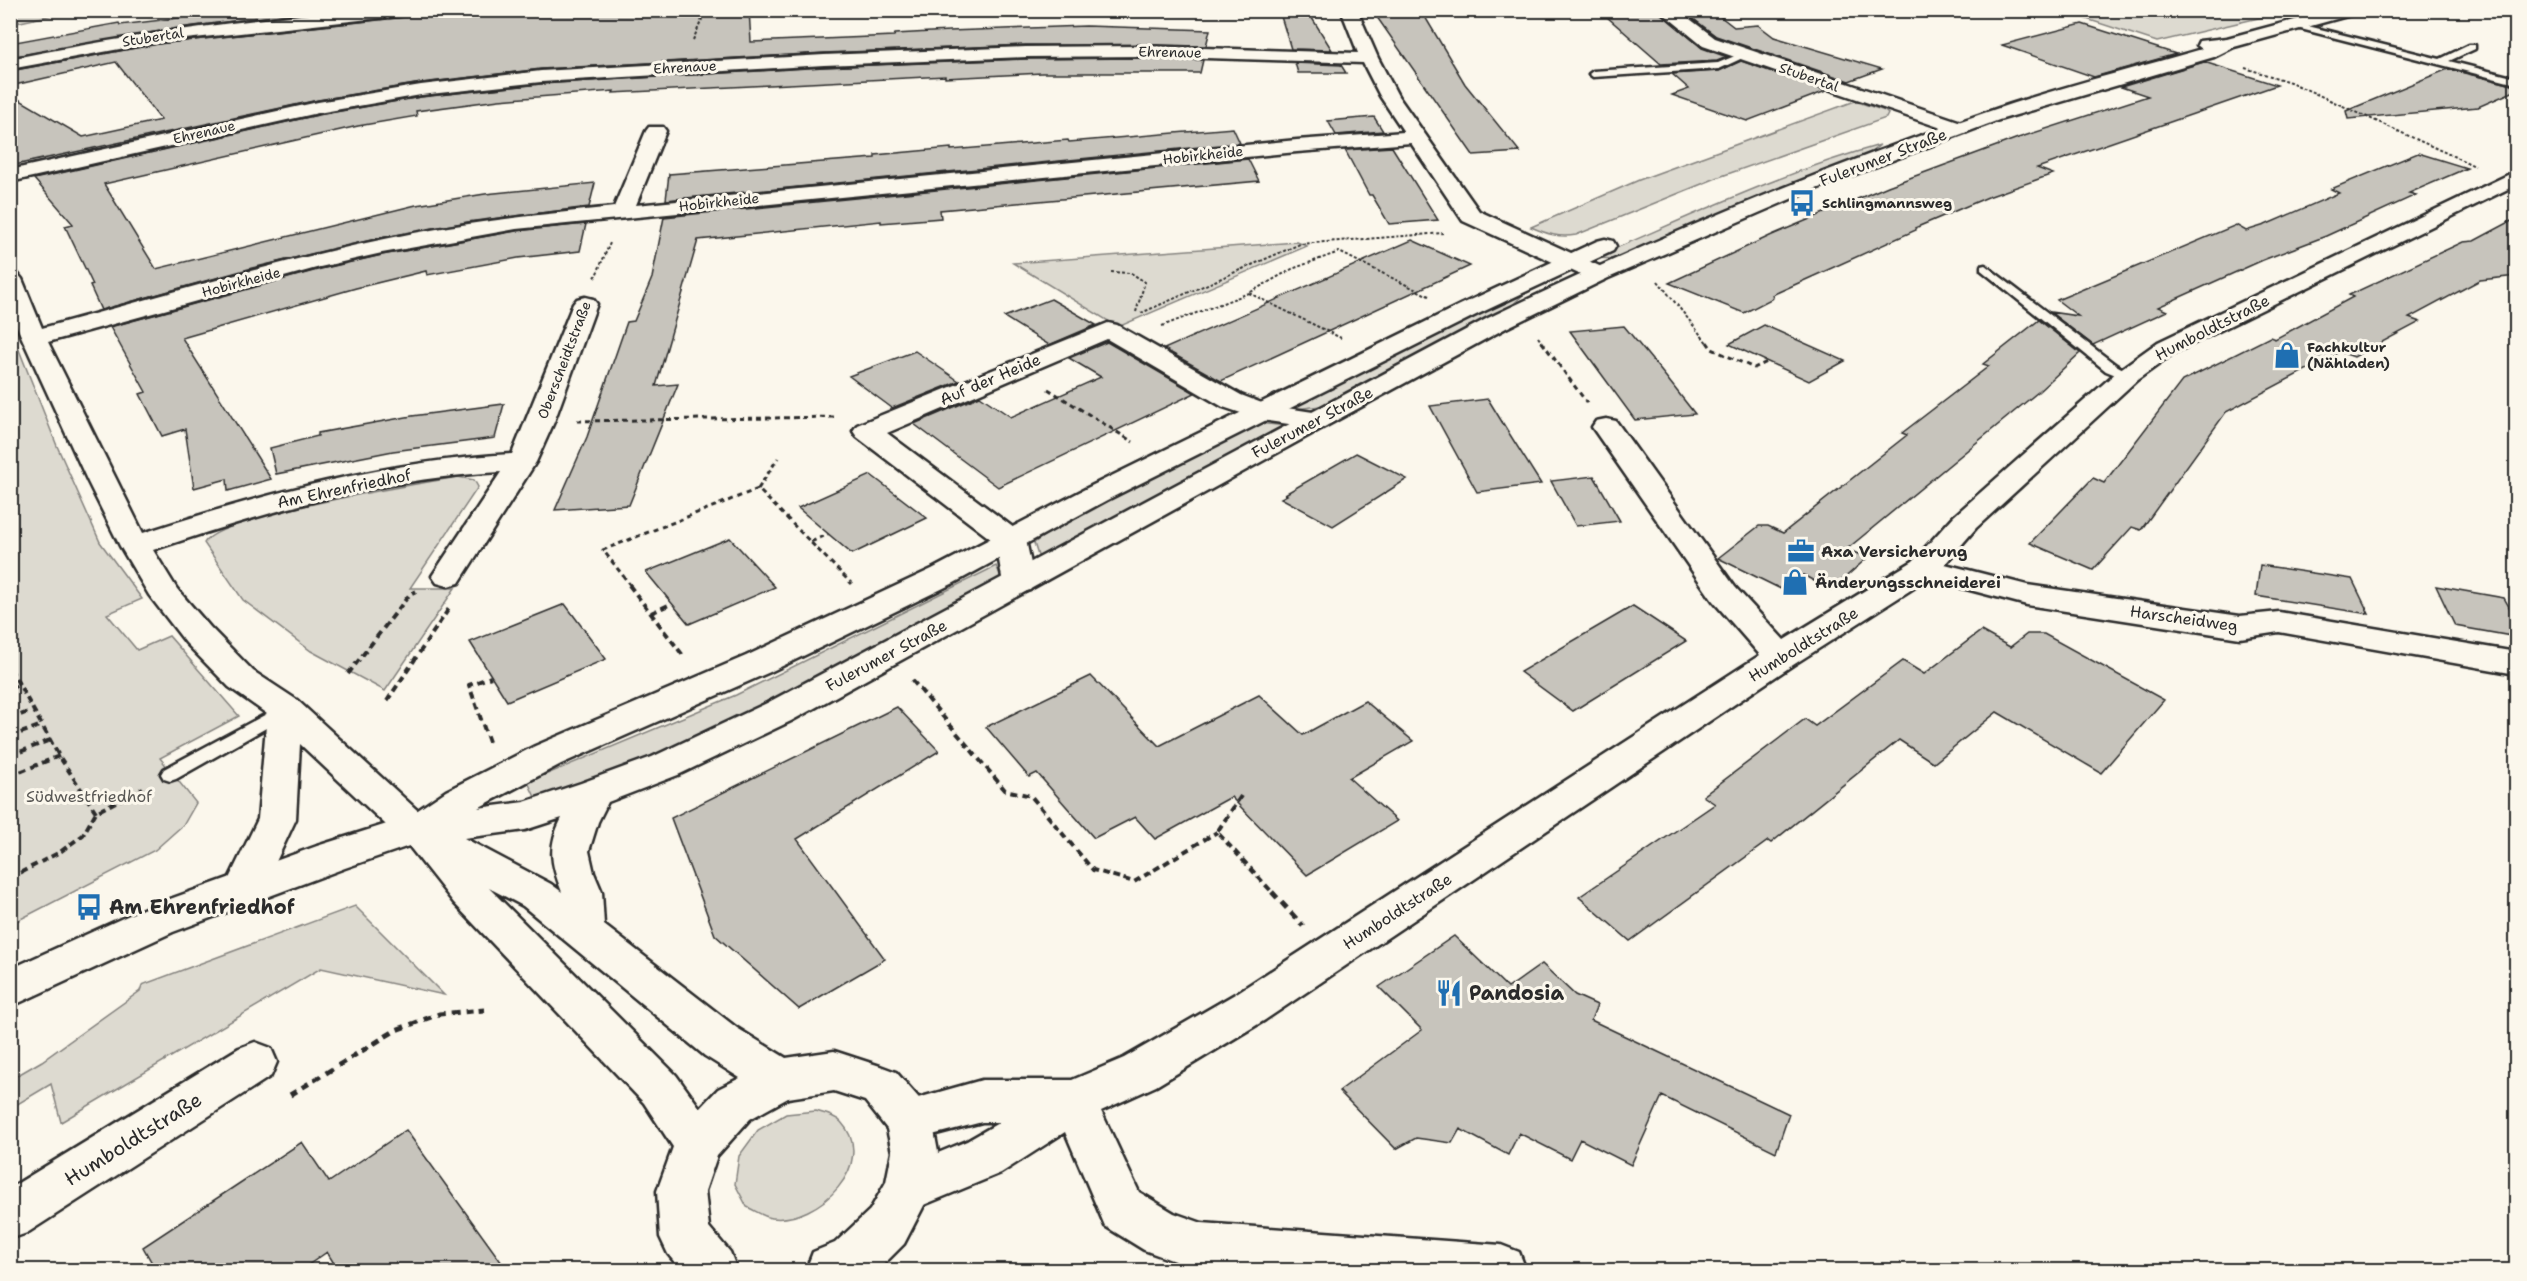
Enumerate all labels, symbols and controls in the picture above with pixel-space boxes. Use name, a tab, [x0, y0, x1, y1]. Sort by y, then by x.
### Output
street label: Stubertal	[121, 23, 186, 51]
street label: Ehrenaue	[1138, 42, 1202, 62]
street label: Ehrenaue	[653, 56, 717, 78]
street label: Stubertal	[1777, 58, 1842, 96]
street label: Ehrenaue	[171, 116, 237, 148]
street label: Fulerumer Straße	[1817, 124, 1950, 191]
street label: Hobirkheide	[1162, 142, 1244, 168]
bus stop icon: Schlingmannsweg	[1787, 188, 1817, 218]
street label: Hobirkheide	[678, 189, 760, 215]
place label: Schlingmannsweg	[1822, 194, 1952, 212]
street label: Hobirkheide	[200, 263, 282, 301]
street label: Humboldtstraße	[2151, 290, 2273, 365]
street label: Oberscheidtstraße	[533, 299, 595, 421]
place label: Fachkultur (Nähladen)	[2307, 338, 2390, 372]
shop icon: Fachkultur (Nähladen)	[2272, 340, 2302, 370]
street label: Auf der Heide	[937, 349, 1044, 410]
street label: Fulerumer Straße	[1248, 382, 1377, 463]
street label: Am Ehrenfriedhof	[275, 464, 414, 513]
office icon: Axa Versicherung	[1786, 536, 1816, 566]
place label: Axa Versicherung	[1821, 541, 1967, 562]
shop icon: Änderungsschneiderei	[1780, 567, 1810, 597]
place label: Änderungsschneiderei	[1815, 572, 2001, 593]
street label: Harscheidweg	[2129, 601, 2239, 636]
street label: Humboldtstraße	[1744, 602, 1862, 687]
street label: Fulerumer Straße	[822, 615, 951, 696]
park label: Südwestfriedhof	[26, 786, 153, 807]
street label: Humboldtstraße	[1339, 868, 1456, 954]
bus stop icon: Am Ehrenfriedhof	[74, 892, 104, 922]
place label: Am Ehrenfriedhof	[109, 894, 295, 920]
restaurant icon: Pandosia	[1434, 978, 1464, 1008]
place label: Pandosia	[1469, 980, 1564, 1006]
street label: Humboldtstraße	[59, 1086, 207, 1192]

